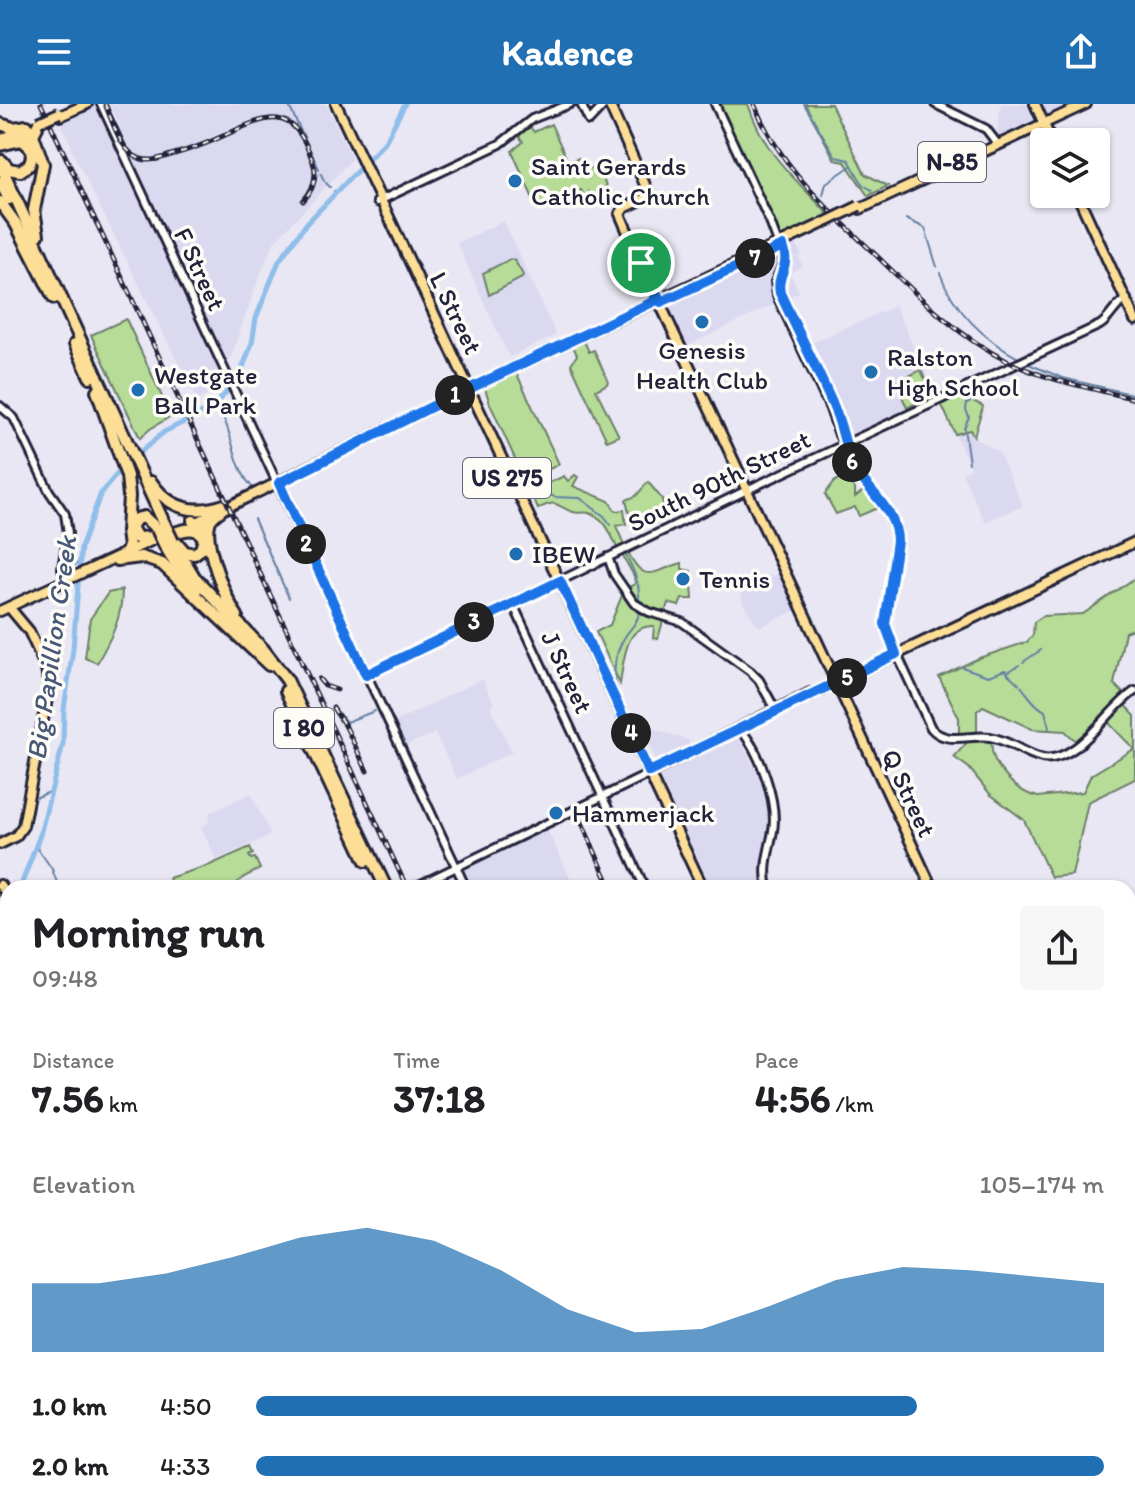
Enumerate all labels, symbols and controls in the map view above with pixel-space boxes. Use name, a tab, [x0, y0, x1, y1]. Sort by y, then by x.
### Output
icon: menu	[32, 30, 76, 74]
icon: share	[1059, 30, 1103, 74]
text: Kadence	[501, 31, 634, 74]
map controls	[1030, 128, 1110, 208]
button: layers	[1030, 128, 1110, 208]
road number: N-85	[918, 142, 986, 182]
place label: Saint Gerards Catholic Church	[531, 150, 710, 212]
marker: Saint Gerards Catholic Church	[506, 172, 524, 190]
street label: F Street	[167, 222, 233, 316]
pin	[607, 229, 675, 297]
pin: 7	[735, 238, 775, 278]
icon: arrive	[619, 241, 663, 285]
text: 7	[750, 244, 760, 271]
street label: L Street	[422, 267, 490, 360]
marker: Genesis Health Club	[693, 313, 711, 331]
place label: Genesis Health Club	[636, 334, 768, 396]
place label: Ralston High School	[887, 341, 1019, 403]
place label: Westgate Ball Park	[154, 359, 257, 421]
marker: Ralston High School	[862, 363, 880, 381]
pin: 1	[435, 375, 475, 415]
marker: Westgate Ball Park	[129, 381, 147, 399]
text: 1	[450, 381, 460, 408]
street label: South 90th Street	[622, 423, 816, 539]
pin: 6	[832, 442, 872, 482]
text: 6	[846, 448, 858, 475]
road number: US 275	[463, 458, 551, 498]
pin: 2	[286, 524, 326, 564]
text: 2	[300, 530, 312, 557]
water label: Big Papillion Creek	[18, 532, 84, 762]
place label: IBEW	[532, 538, 595, 570]
marker: IBEW	[507, 545, 525, 563]
place label: Tennis	[699, 563, 770, 595]
marker: Tennis	[674, 570, 692, 588]
pin: 3	[454, 602, 494, 642]
text: 3	[468, 608, 480, 635]
street label: J Street	[534, 626, 600, 719]
pin: 5	[827, 658, 867, 698]
text: 5	[841, 664, 853, 691]
road number: I 80	[274, 708, 334, 748]
pin: 4	[611, 713, 651, 753]
text: 4	[624, 719, 638, 746]
street label: Q Street	[875, 744, 943, 842]
place label: Hammerjack	[572, 797, 715, 829]
marker: Hammerjack	[547, 804, 565, 822]
text: Morning run	[32, 905, 265, 958]
button: share	[1020, 906, 1104, 990]
text: 09:48	[32, 962, 98, 994]
text: Distance	[32, 1047, 114, 1074]
text: Time	[393, 1047, 440, 1074]
text: Pace	[755, 1047, 799, 1074]
text: 7.56	[32, 1074, 104, 1122]
text: 37:18	[393, 1074, 485, 1122]
text: 4:56	[755, 1074, 831, 1122]
text: km	[104, 1091, 138, 1118]
text: /km	[831, 1091, 874, 1118]
text: Elevation	[32, 1168, 135, 1200]
text: 105–174 m	[979, 1168, 1104, 1200]
text: 1.0 km	[32, 1390, 107, 1422]
text: 4:50	[160, 1390, 212, 1422]
text: 2.0 km	[32, 1450, 108, 1482]
text: 4:33	[160, 1450, 210, 1482]

